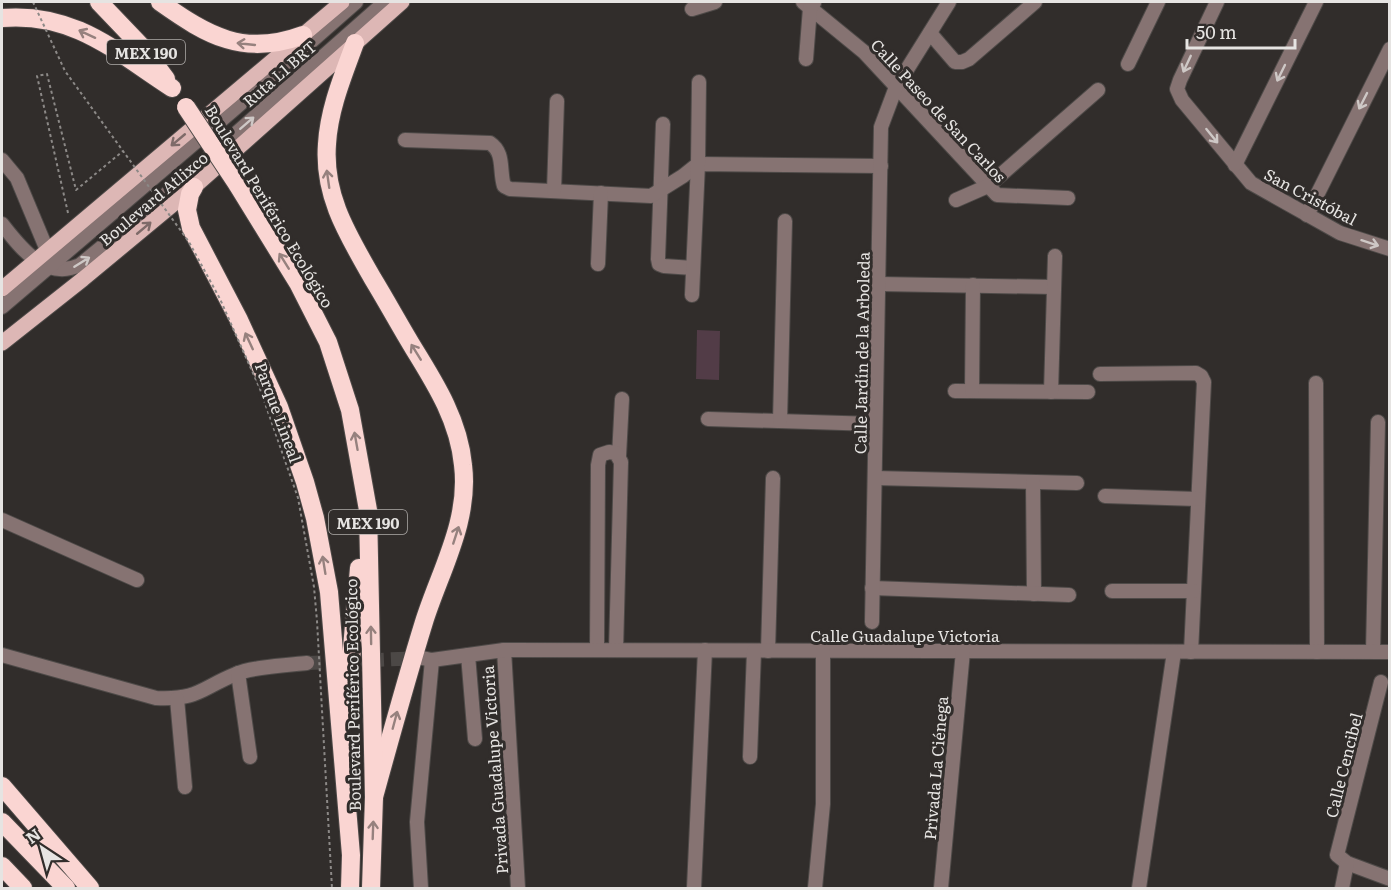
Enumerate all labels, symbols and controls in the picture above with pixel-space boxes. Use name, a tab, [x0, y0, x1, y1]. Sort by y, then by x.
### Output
scale bar	[1187, 12, 1295, 50]
text: 50 m	[1196, 18, 1237, 45]
one-way arrow	[79, 28, 97, 40]
street label: Calle Paseo de San Carlos	[866, 33, 1012, 187]
street label: Ruta L1 BRT	[237, 34, 321, 112]
one-way arrow	[237, 38, 257, 49]
road number: MEX 190	[107, 40, 185, 64]
one-way arrow	[1181, 55, 1193, 73]
one-way arrow	[1275, 63, 1286, 81]
one-way arrow	[1357, 92, 1369, 110]
street label: Boulevard Periférico Ecológico	[200, 100, 340, 312]
one-way arrow	[239, 116, 254, 130]
one-way arrow	[1205, 128, 1218, 144]
one-way arrow	[170, 134, 186, 147]
street label: Boulevard Atlixco	[93, 145, 213, 251]
street label: San Cristóbal	[1260, 162, 1362, 230]
one-way arrow	[323, 170, 334, 190]
one-way arrow	[136, 222, 152, 235]
one-way arrow	[1360, 238, 1379, 249]
street label: Calle Jardín de la Arboleda	[847, 251, 875, 454]
one-way arrow	[278, 253, 290, 270]
one-way arrow	[74, 255, 91, 268]
one-way arrow	[242, 333, 254, 351]
one-way arrow	[410, 344, 422, 361]
street label: Parque Lineal	[250, 359, 308, 465]
one-way arrow	[350, 432, 361, 452]
road number: MEX 190	[329, 510, 407, 534]
one-way arrow	[451, 526, 462, 545]
one-way arrow	[319, 556, 330, 576]
street label: Boulevard Periférico Ecológico	[338, 578, 366, 812]
street label: Calle Guadalupe Victoria	[810, 623, 1000, 647]
one-way arrow	[365, 626, 376, 646]
street label: Privada Guadalupe Victoria	[475, 664, 513, 875]
street label: Privada La Ciénega	[917, 695, 953, 841]
street label: Calle Cencibel	[1318, 710, 1368, 820]
one-way arrow	[390, 711, 401, 730]
north arrow	[12, 818, 72, 878]
text: N	[20, 821, 45, 849]
one-way arrow	[367, 821, 379, 841]

